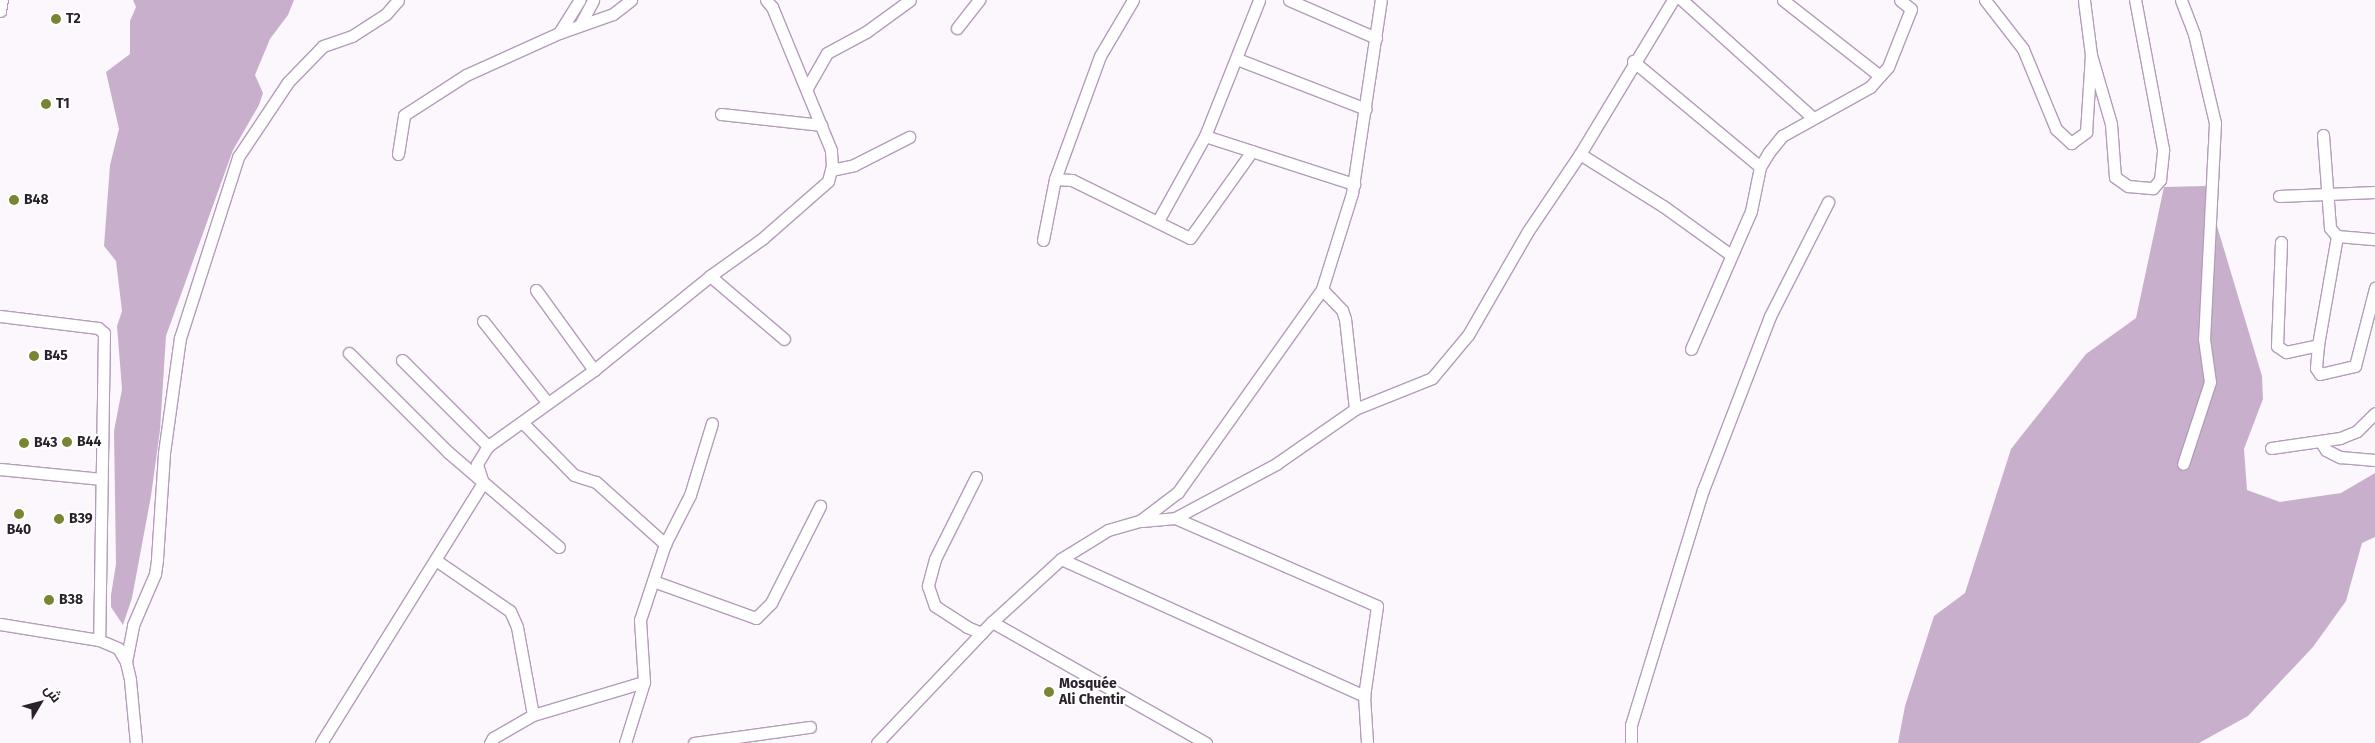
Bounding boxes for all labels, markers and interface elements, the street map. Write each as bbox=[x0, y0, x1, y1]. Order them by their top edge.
place label: T2 bbox=[66, 11, 81, 27]
marker: T2 bbox=[50, 13, 62, 25]
place label: T1 bbox=[56, 96, 70, 112]
marker: T1 bbox=[40, 98, 52, 110]
place label: B48 bbox=[24, 192, 49, 208]
marker: B48 bbox=[8, 194, 20, 206]
place label: B45 bbox=[44, 348, 68, 364]
marker: B45 bbox=[28, 350, 40, 362]
place label: B44 bbox=[77, 434, 101, 450]
place label: B43 bbox=[34, 435, 57, 451]
marker: B44 bbox=[61, 436, 73, 448]
marker: B43 bbox=[18, 437, 30, 449]
marker: B40 bbox=[13, 508, 25, 520]
place label: B39 bbox=[69, 511, 93, 527]
marker: B39 bbox=[53, 513, 65, 525]
place label: B40 bbox=[7, 522, 31, 538]
place label: B38 bbox=[59, 592, 83, 608]
marker: B38 bbox=[43, 594, 55, 606]
place label: Mosquée Ali Chentir bbox=[1059, 676, 1125, 709]
north arrow bbox=[15, 678, 65, 728]
text: ش bbox=[40, 681, 65, 706]
marker: Mosquée Ali Chentir bbox=[1043, 686, 1055, 698]

